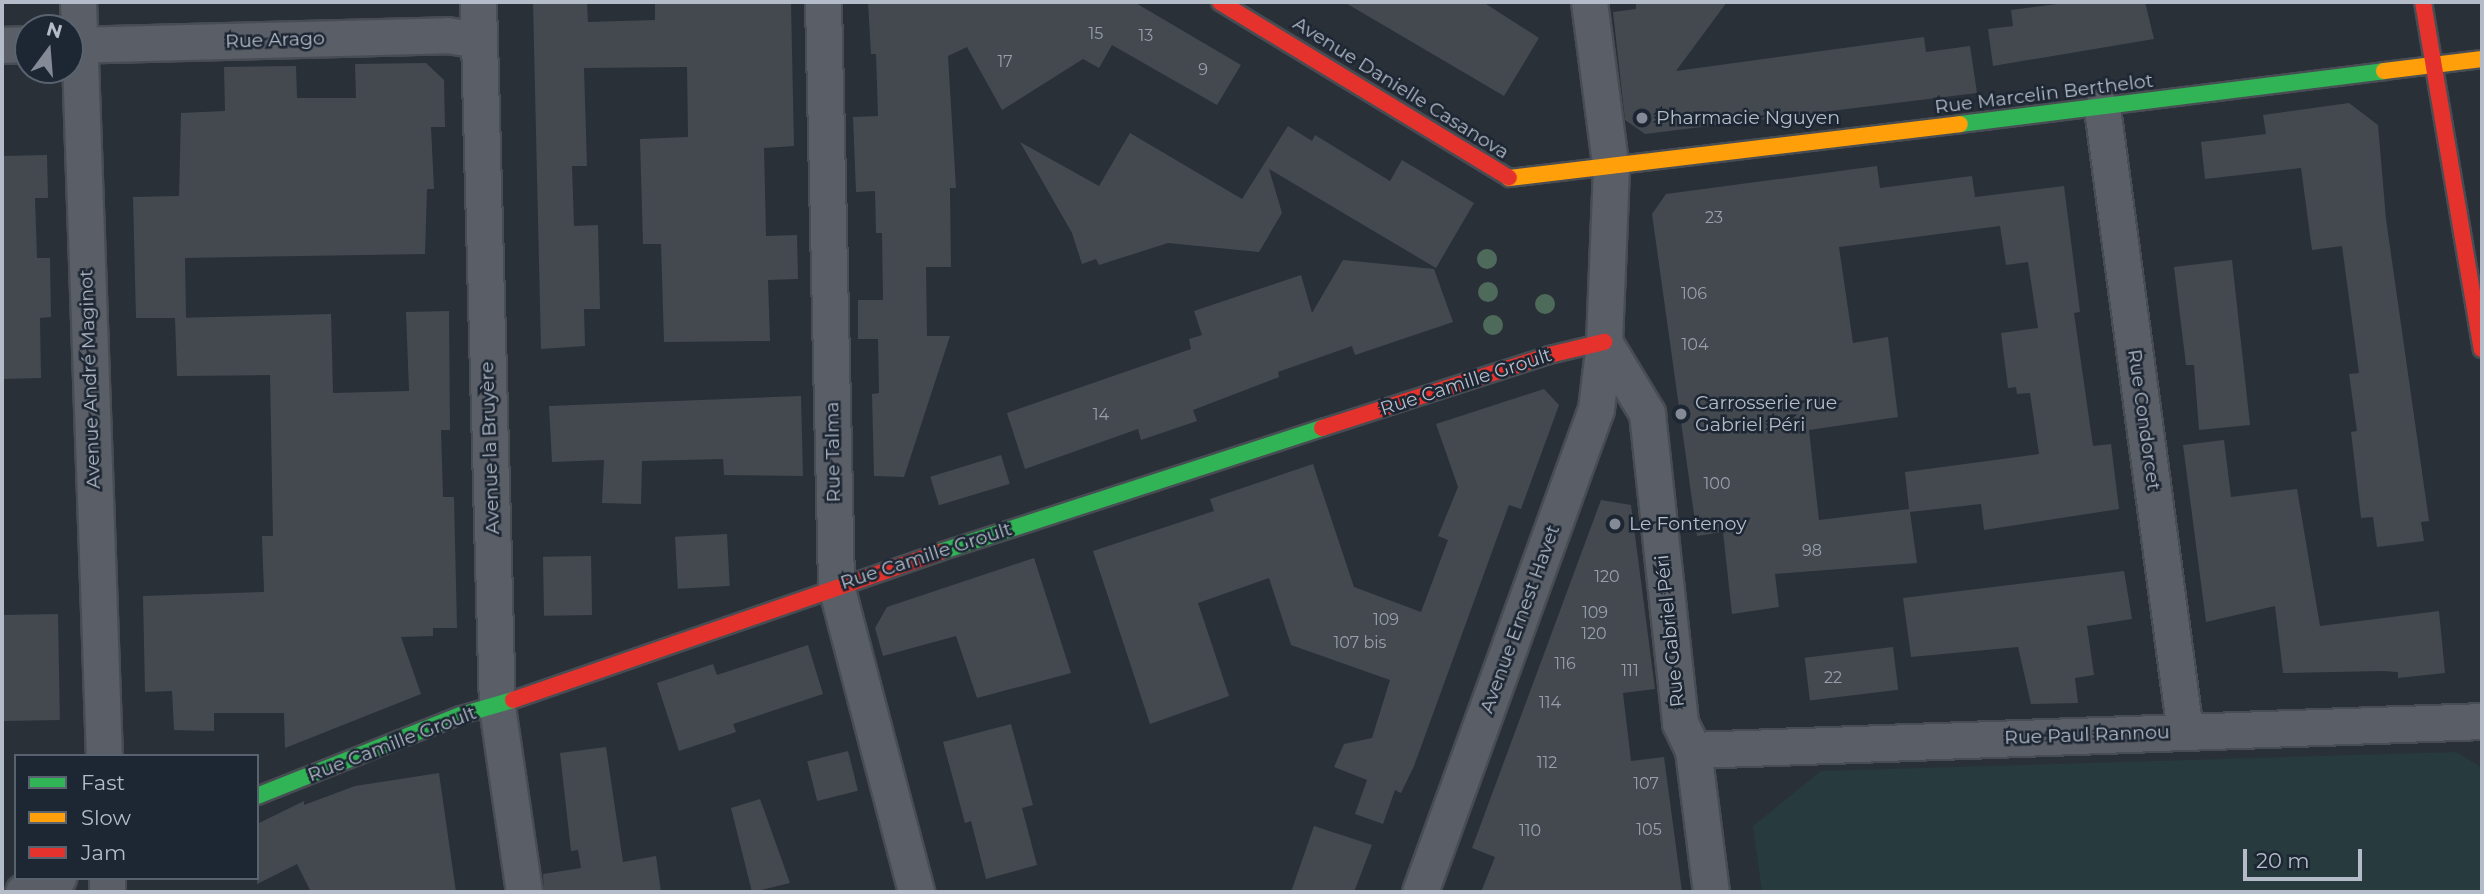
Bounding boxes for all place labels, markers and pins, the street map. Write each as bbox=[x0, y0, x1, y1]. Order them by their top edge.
place label: Pharmacie Nguyen bbox=[1656, 107, 1840, 129]
marker: Pharmacie Nguyen bbox=[1634, 110, 1650, 126]
place label: Carrosserie rue Gabriel Péri bbox=[1695, 392, 1837, 436]
marker: Carrosserie rue Gabriel Péri bbox=[1673, 406, 1689, 422]
place label: Le Fontenoy bbox=[1629, 513, 1747, 535]
marker: Le Fontenoy bbox=[1607, 516, 1623, 532]

